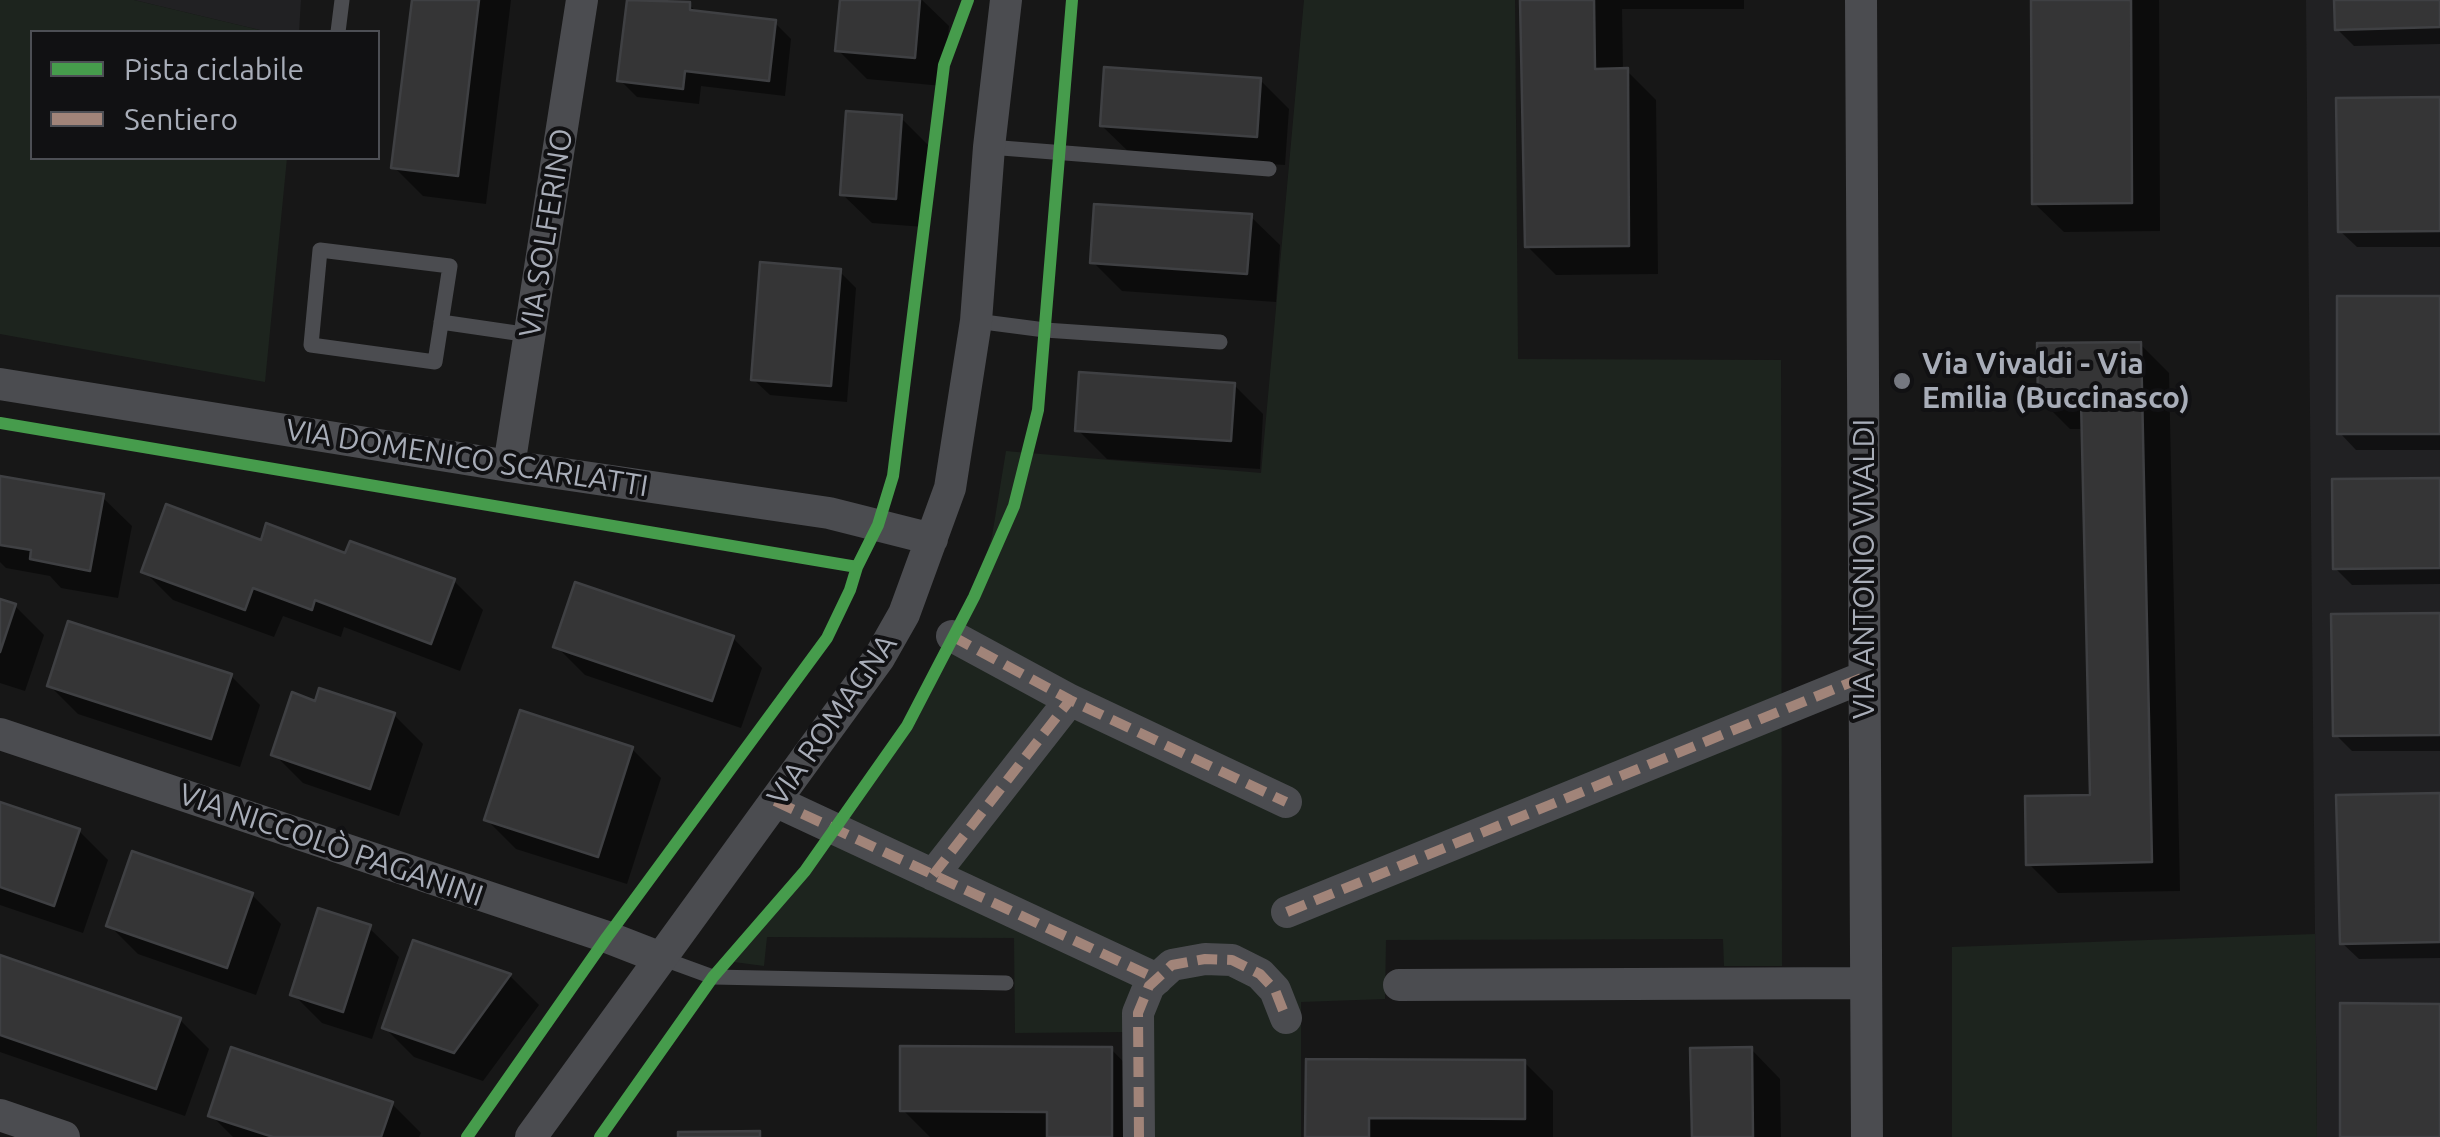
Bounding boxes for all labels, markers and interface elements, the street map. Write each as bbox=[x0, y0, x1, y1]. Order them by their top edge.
legend bbox=[30, 30, 380, 160]
text: Pista ciclabile bbox=[124, 52, 304, 86]
text: Sentiero bbox=[124, 102, 238, 136]
street label: VIA SOLFERINO bbox=[512, 126, 580, 340]
place label: Via Vivaldi - Via Emilia (Buccinasco) bbox=[1922, 346, 2190, 416]
marker: Via Vivaldi - Via Emilia (Buccinasco) bbox=[1891, 370, 1913, 392]
street label: VIA DOMENICO SCARLATTI bbox=[283, 412, 651, 504]
street label: VIA ANTONIO VIVALDI bbox=[1846, 419, 1882, 719]
street label: VIA ROMAGNA bbox=[760, 627, 904, 813]
street label: VIA NICCOLÒ PAGANINI bbox=[174, 776, 488, 914]

